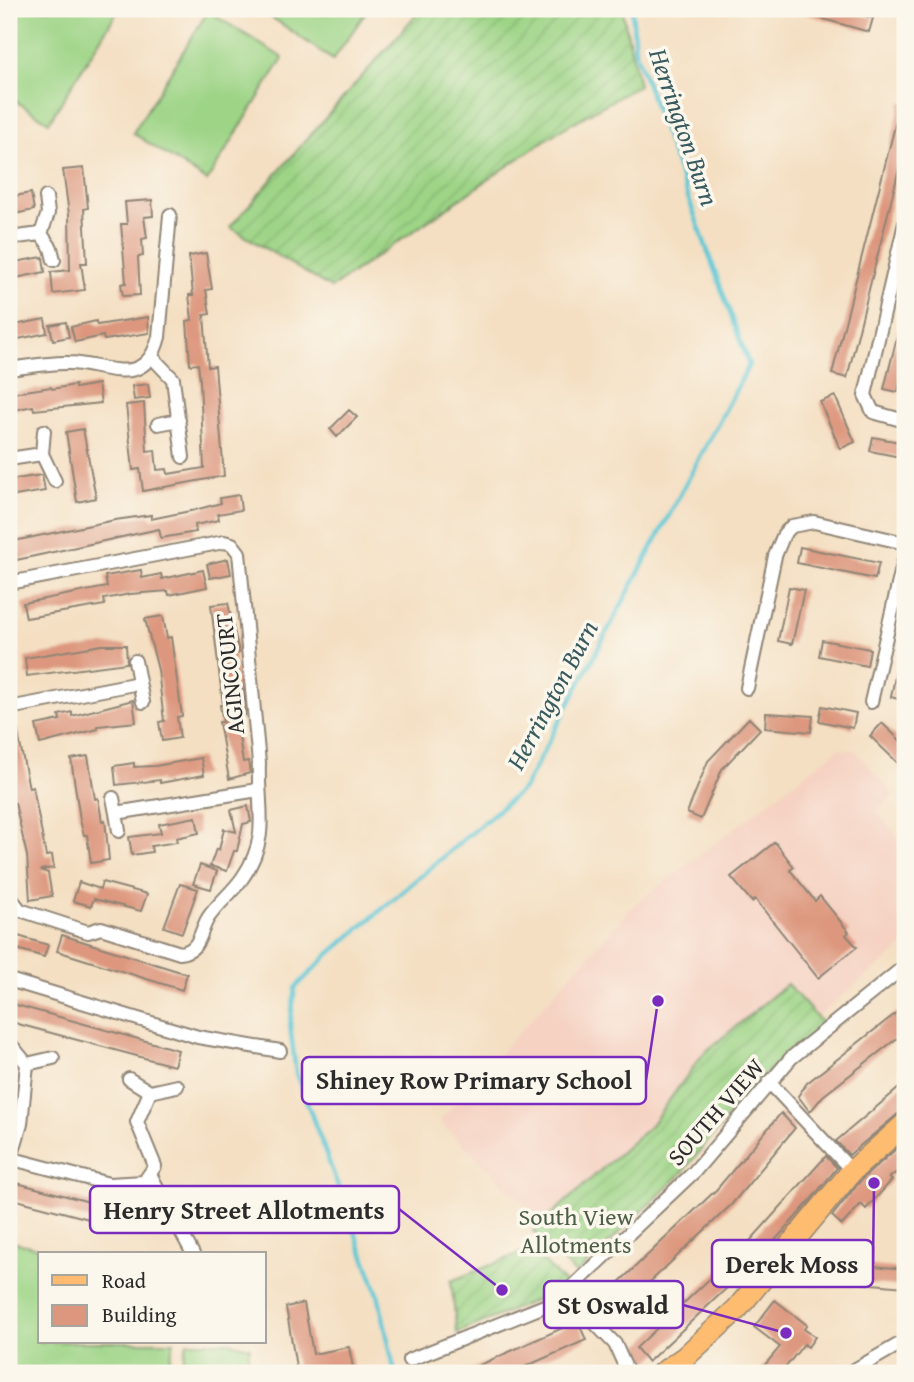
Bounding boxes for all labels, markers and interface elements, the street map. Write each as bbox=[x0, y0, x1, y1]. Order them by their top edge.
water label: Herrington Burn bbox=[639, 42, 730, 211]
street label: AGINCOURT bbox=[206, 612, 253, 736]
water label: Herrington Burn bbox=[495, 613, 607, 777]
street label: SOUTH VIEW bbox=[659, 1050, 773, 1173]
callout: Shiney Row Primary School bbox=[302, 1057, 646, 1104]
text: Shiney Row Primary School bbox=[316, 1060, 632, 1099]
callout: Henry Street Allotments bbox=[90, 1186, 399, 1233]
text: Henry Street Allotments bbox=[103, 1190, 385, 1229]
park label: South View Allotments bbox=[519, 1199, 633, 1262]
callout: Derek Moss bbox=[712, 1240, 873, 1287]
text: Derek Moss bbox=[725, 1244, 859, 1283]
legend bbox=[38, 1252, 266, 1344]
text: Road bbox=[102, 1265, 147, 1296]
callout: St Oswald bbox=[544, 1281, 683, 1328]
text: St Oswald bbox=[557, 1285, 669, 1324]
text: Building bbox=[102, 1299, 177, 1330]

